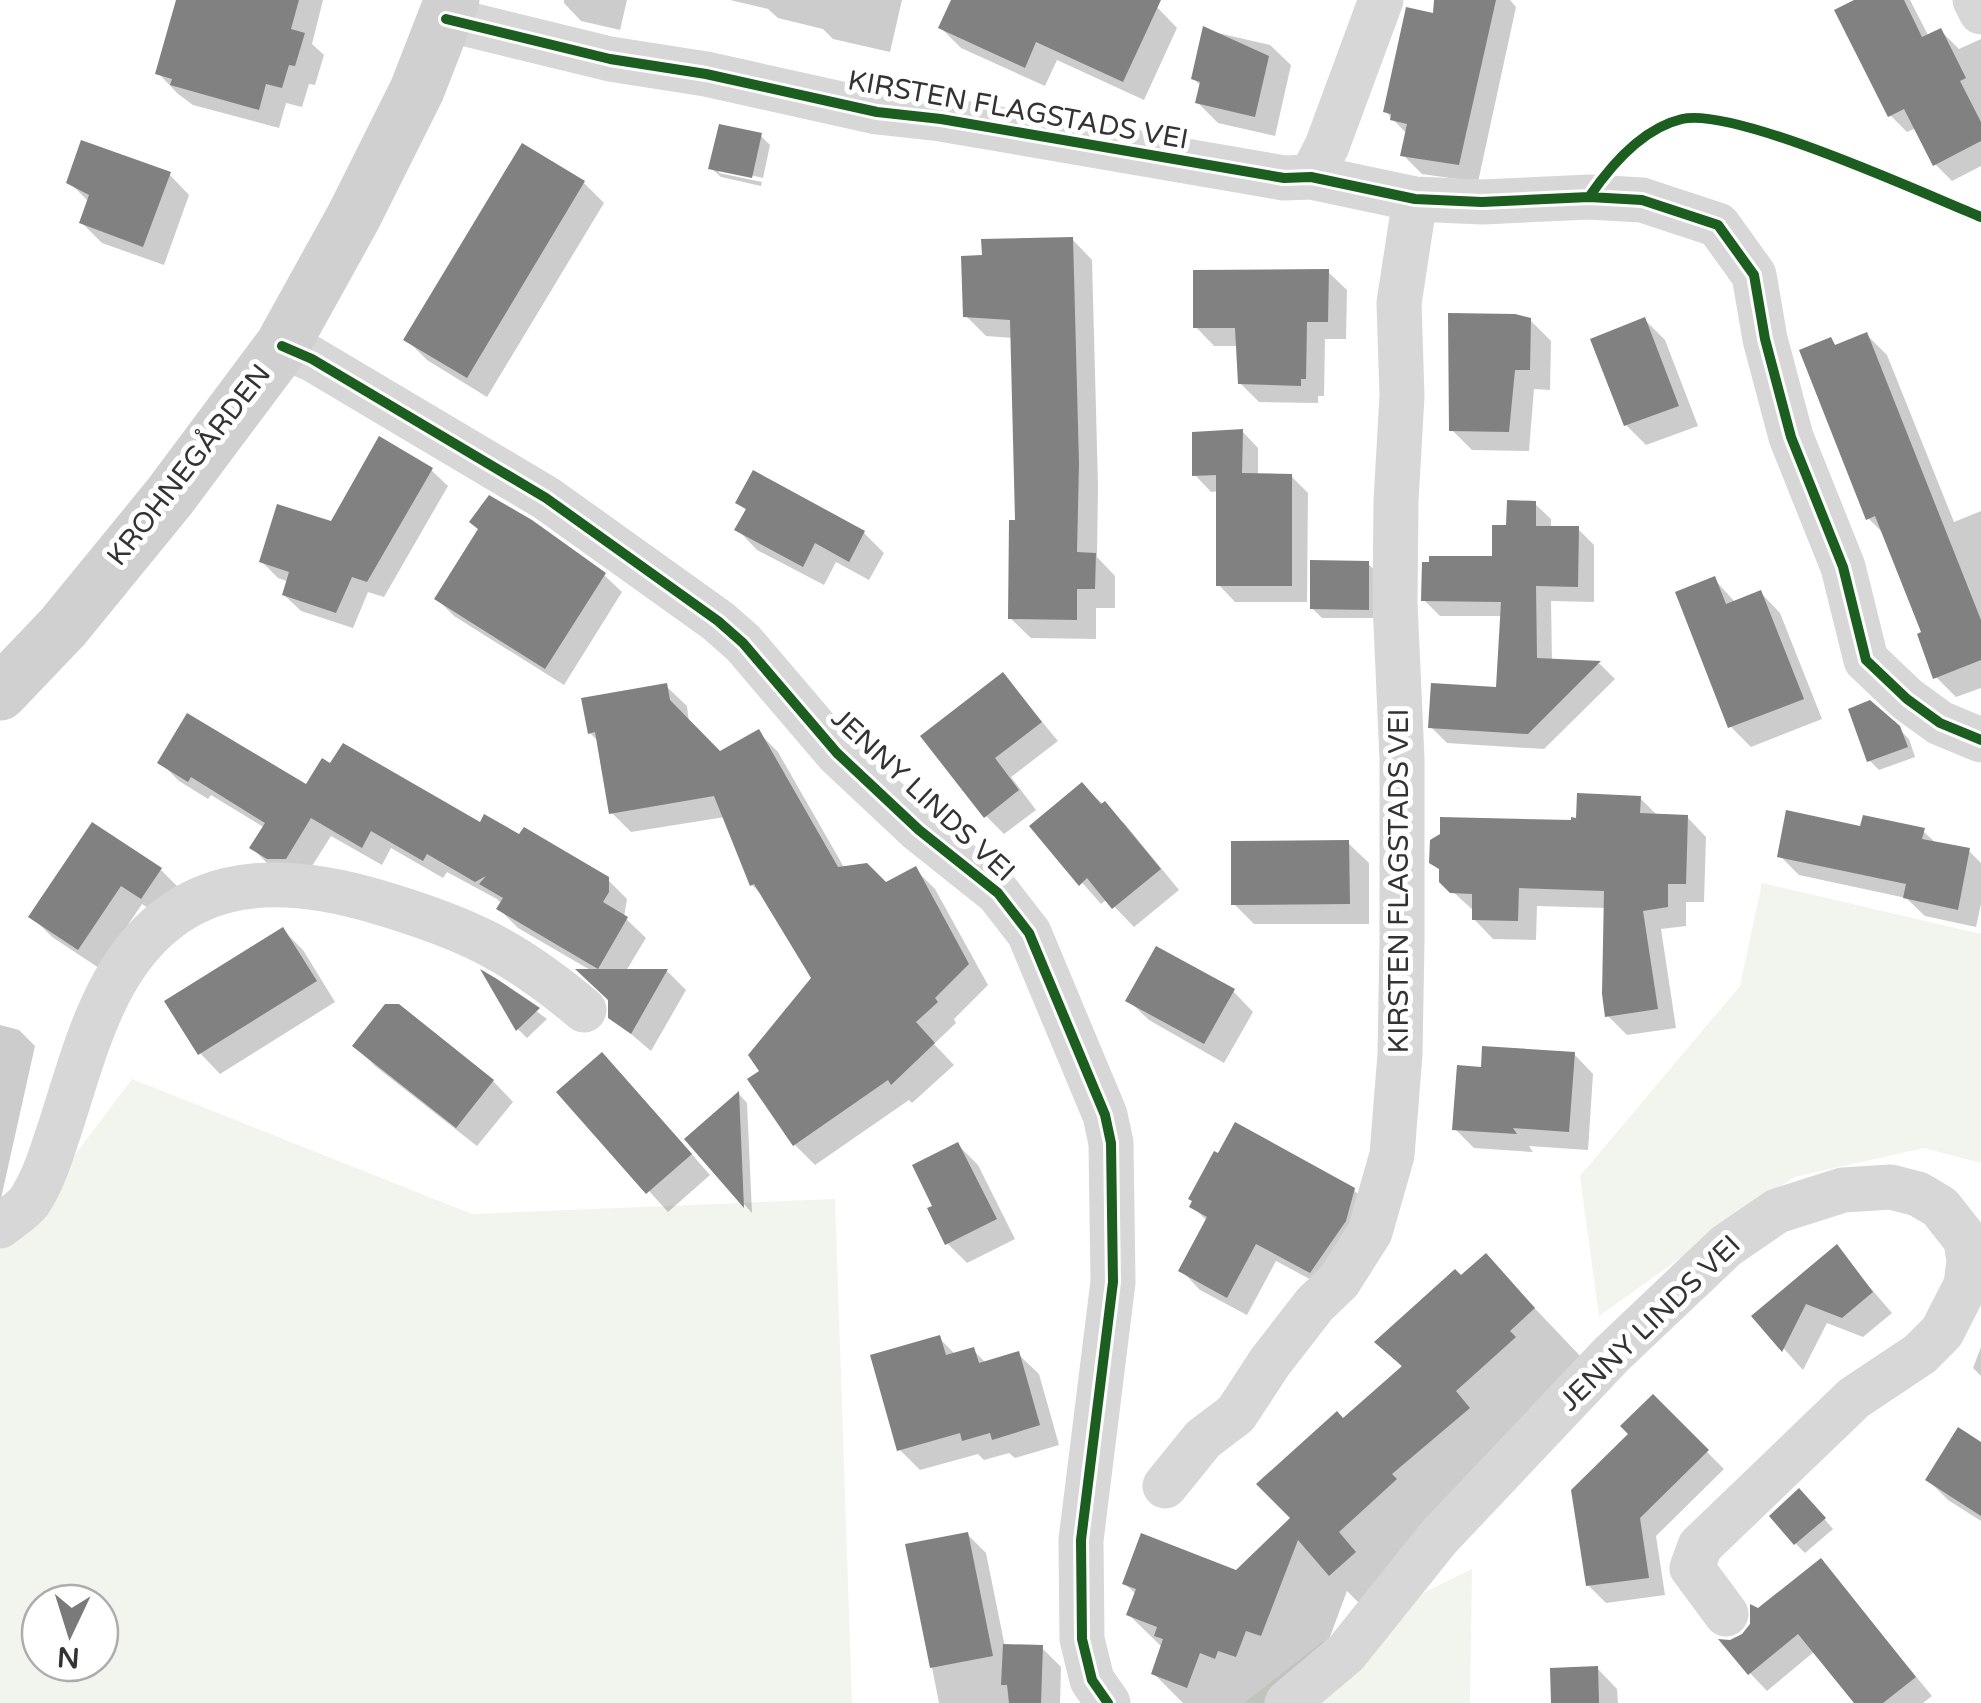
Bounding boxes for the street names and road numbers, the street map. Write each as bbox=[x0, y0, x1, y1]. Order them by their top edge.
street label: KIRSTEN FLAGSTADS VEI bbox=[845, 63, 1191, 157]
street label: KROHNEGÅRDEN bbox=[99, 357, 278, 572]
street label: JENNY LINDS VEI bbox=[824, 701, 1022, 889]
street label: KIRSTEN FLAGSTADS VEI bbox=[1382, 708, 1416, 1054]
street label: JENNY LINDS VEI bbox=[1552, 1228, 1748, 1418]

